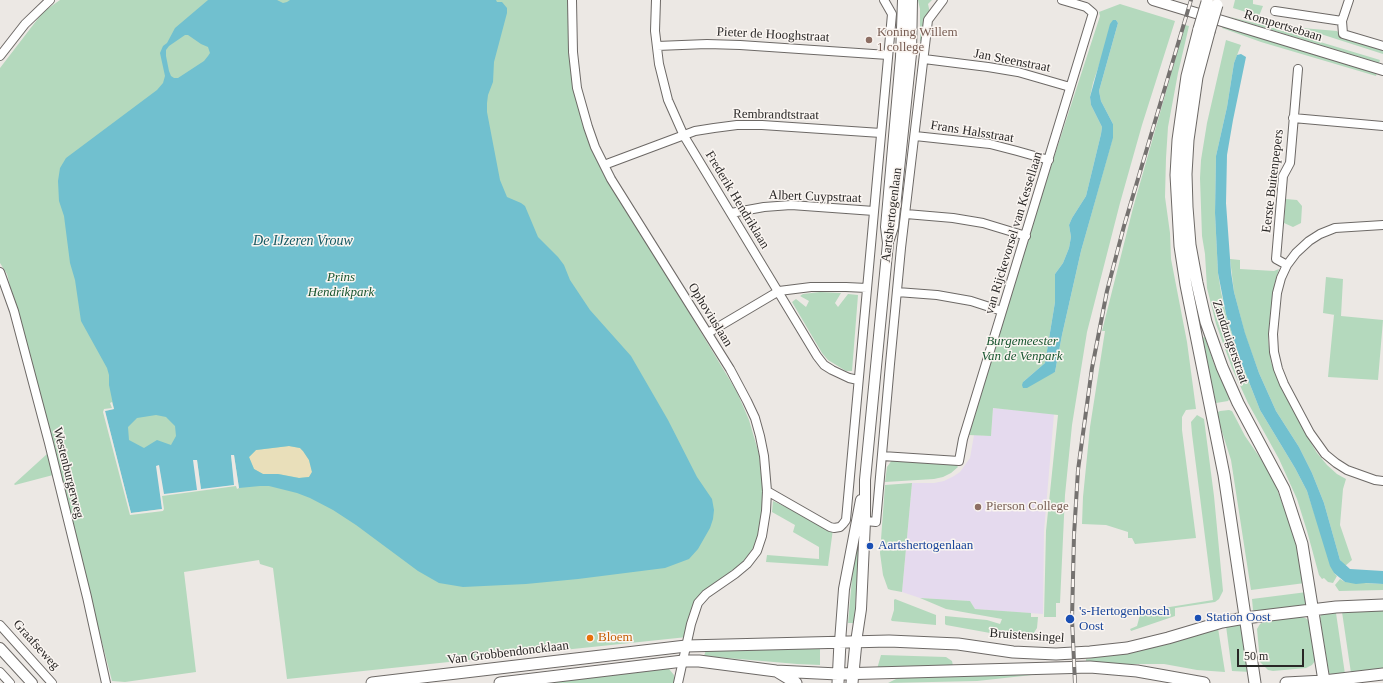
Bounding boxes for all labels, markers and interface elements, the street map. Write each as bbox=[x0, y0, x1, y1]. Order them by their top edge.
street label: Rompertsebaan bbox=[1242, 7, 1324, 45]
street label: Pieter de Hooghstraat bbox=[716, 24, 830, 46]
place label: Koning Willem 1 college bbox=[877, 25, 958, 56]
marker: Koning Willem 1 college bbox=[864, 35, 874, 45]
street label: Jan Steenstraat bbox=[972, 46, 1052, 76]
street label: Rembrandtstraat bbox=[733, 106, 819, 124]
street label: Frans Halsstraat bbox=[929, 118, 1015, 146]
street label: Eerste Buitenpepers bbox=[1259, 128, 1287, 234]
street label: Frederik Hendriklaan bbox=[702, 148, 772, 252]
street label: van Rijckevorsel van Kessellaan bbox=[982, 150, 1046, 316]
street label: Aartshertogenlaan bbox=[878, 167, 906, 263]
street label: Albert Cuypstraat bbox=[768, 188, 862, 206]
water label: De IJzeren Vrouw bbox=[253, 233, 353, 249]
park label: Prins Hendrikpark bbox=[308, 270, 374, 301]
street label: Ophoviuslaan bbox=[684, 280, 736, 350]
street label: Zandzuigerstraat bbox=[1208, 298, 1252, 386]
park label: Burgemeester Van de Venpark bbox=[982, 334, 1062, 365]
street label: Westenburgerweg bbox=[49, 426, 87, 520]
place label: Pierson College bbox=[986, 499, 1069, 515]
marker: Pierson College bbox=[973, 502, 983, 512]
place label: Aartshertogenlaan bbox=[878, 538, 973, 554]
marker: Aartshertogenlaan bbox=[865, 541, 875, 551]
place label: 's-Hertogenbosch Oost bbox=[1079, 604, 1169, 635]
place label: Station Oost bbox=[1206, 610, 1271, 626]
marker: 's-Hertogenbosch Oost bbox=[1064, 613, 1076, 625]
marker: Station Oost bbox=[1193, 613, 1203, 623]
street label: Graafseweg bbox=[9, 617, 63, 673]
street label: Bruistensingel bbox=[989, 626, 1065, 646]
place label: Bloem bbox=[598, 630, 633, 646]
marker: Bloem bbox=[585, 633, 595, 643]
street label: Van Grobbendoncklaan bbox=[446, 638, 570, 668]
scale bar bbox=[1239, 641, 1306, 667]
text: 50 m bbox=[1244, 649, 1268, 663]

